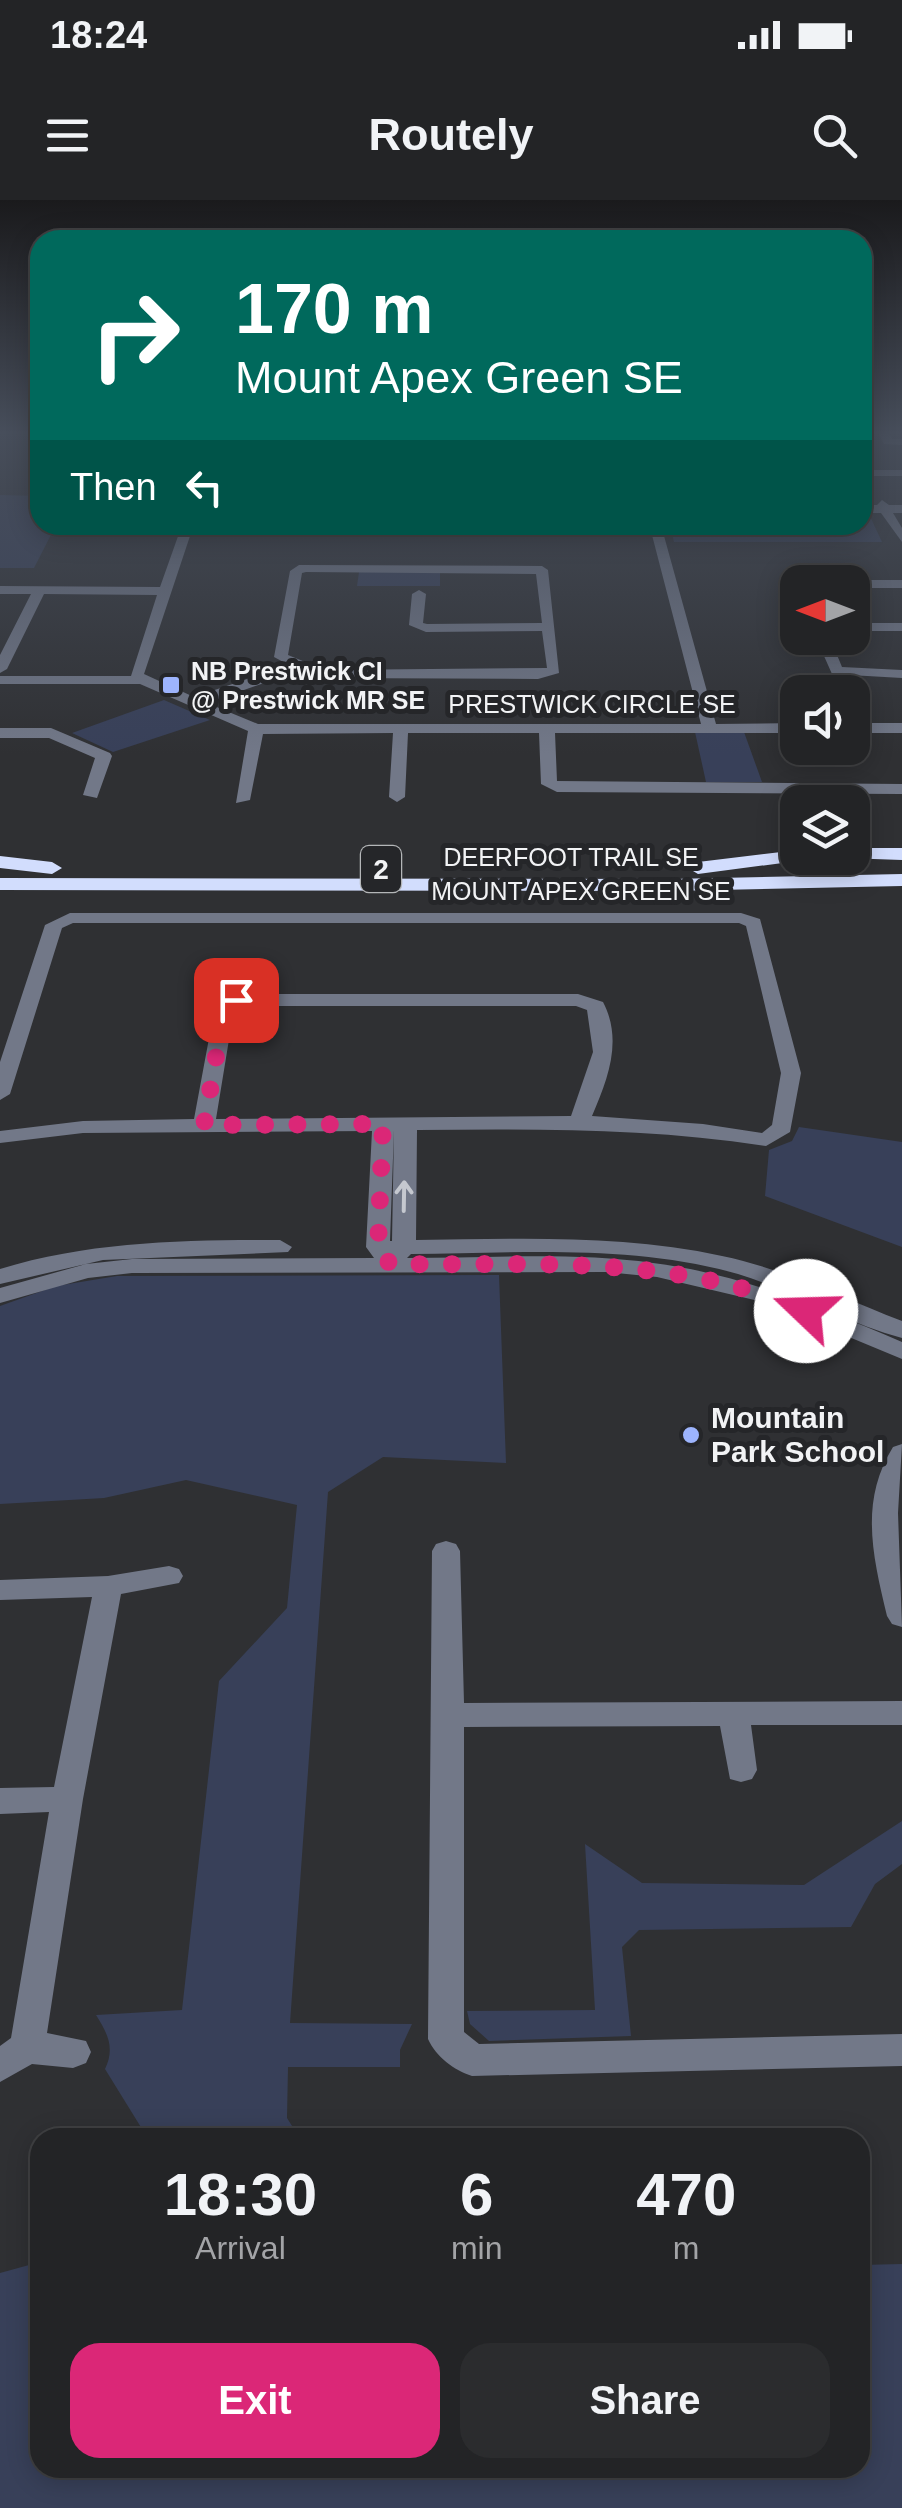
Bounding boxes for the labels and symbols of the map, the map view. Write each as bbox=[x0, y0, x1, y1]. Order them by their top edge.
north arrow bbox=[780, 565, 870, 655]
place label: NB Prestwick CI @ Prestwick MR SE bbox=[191, 657, 425, 714]
marker: NB Prestwick CI @ Prestwick MR SE bbox=[160, 674, 182, 696]
street label: PRESTWICK CIRCLE SE bbox=[448, 690, 736, 718]
street label: DEERFOOT TRAIL SE bbox=[443, 843, 699, 871]
road number: 2 bbox=[361, 846, 401, 892]
street label: MOUNT APEX GREEN SE bbox=[431, 877, 731, 905]
pin bbox=[194, 958, 279, 1043]
one-way arrow bbox=[395, 1181, 414, 1213]
position arrow bbox=[754, 1259, 858, 1363]
place label: Mountain Park School bbox=[711, 1401, 884, 1468]
marker: Mountain Park School bbox=[680, 1424, 702, 1446]

